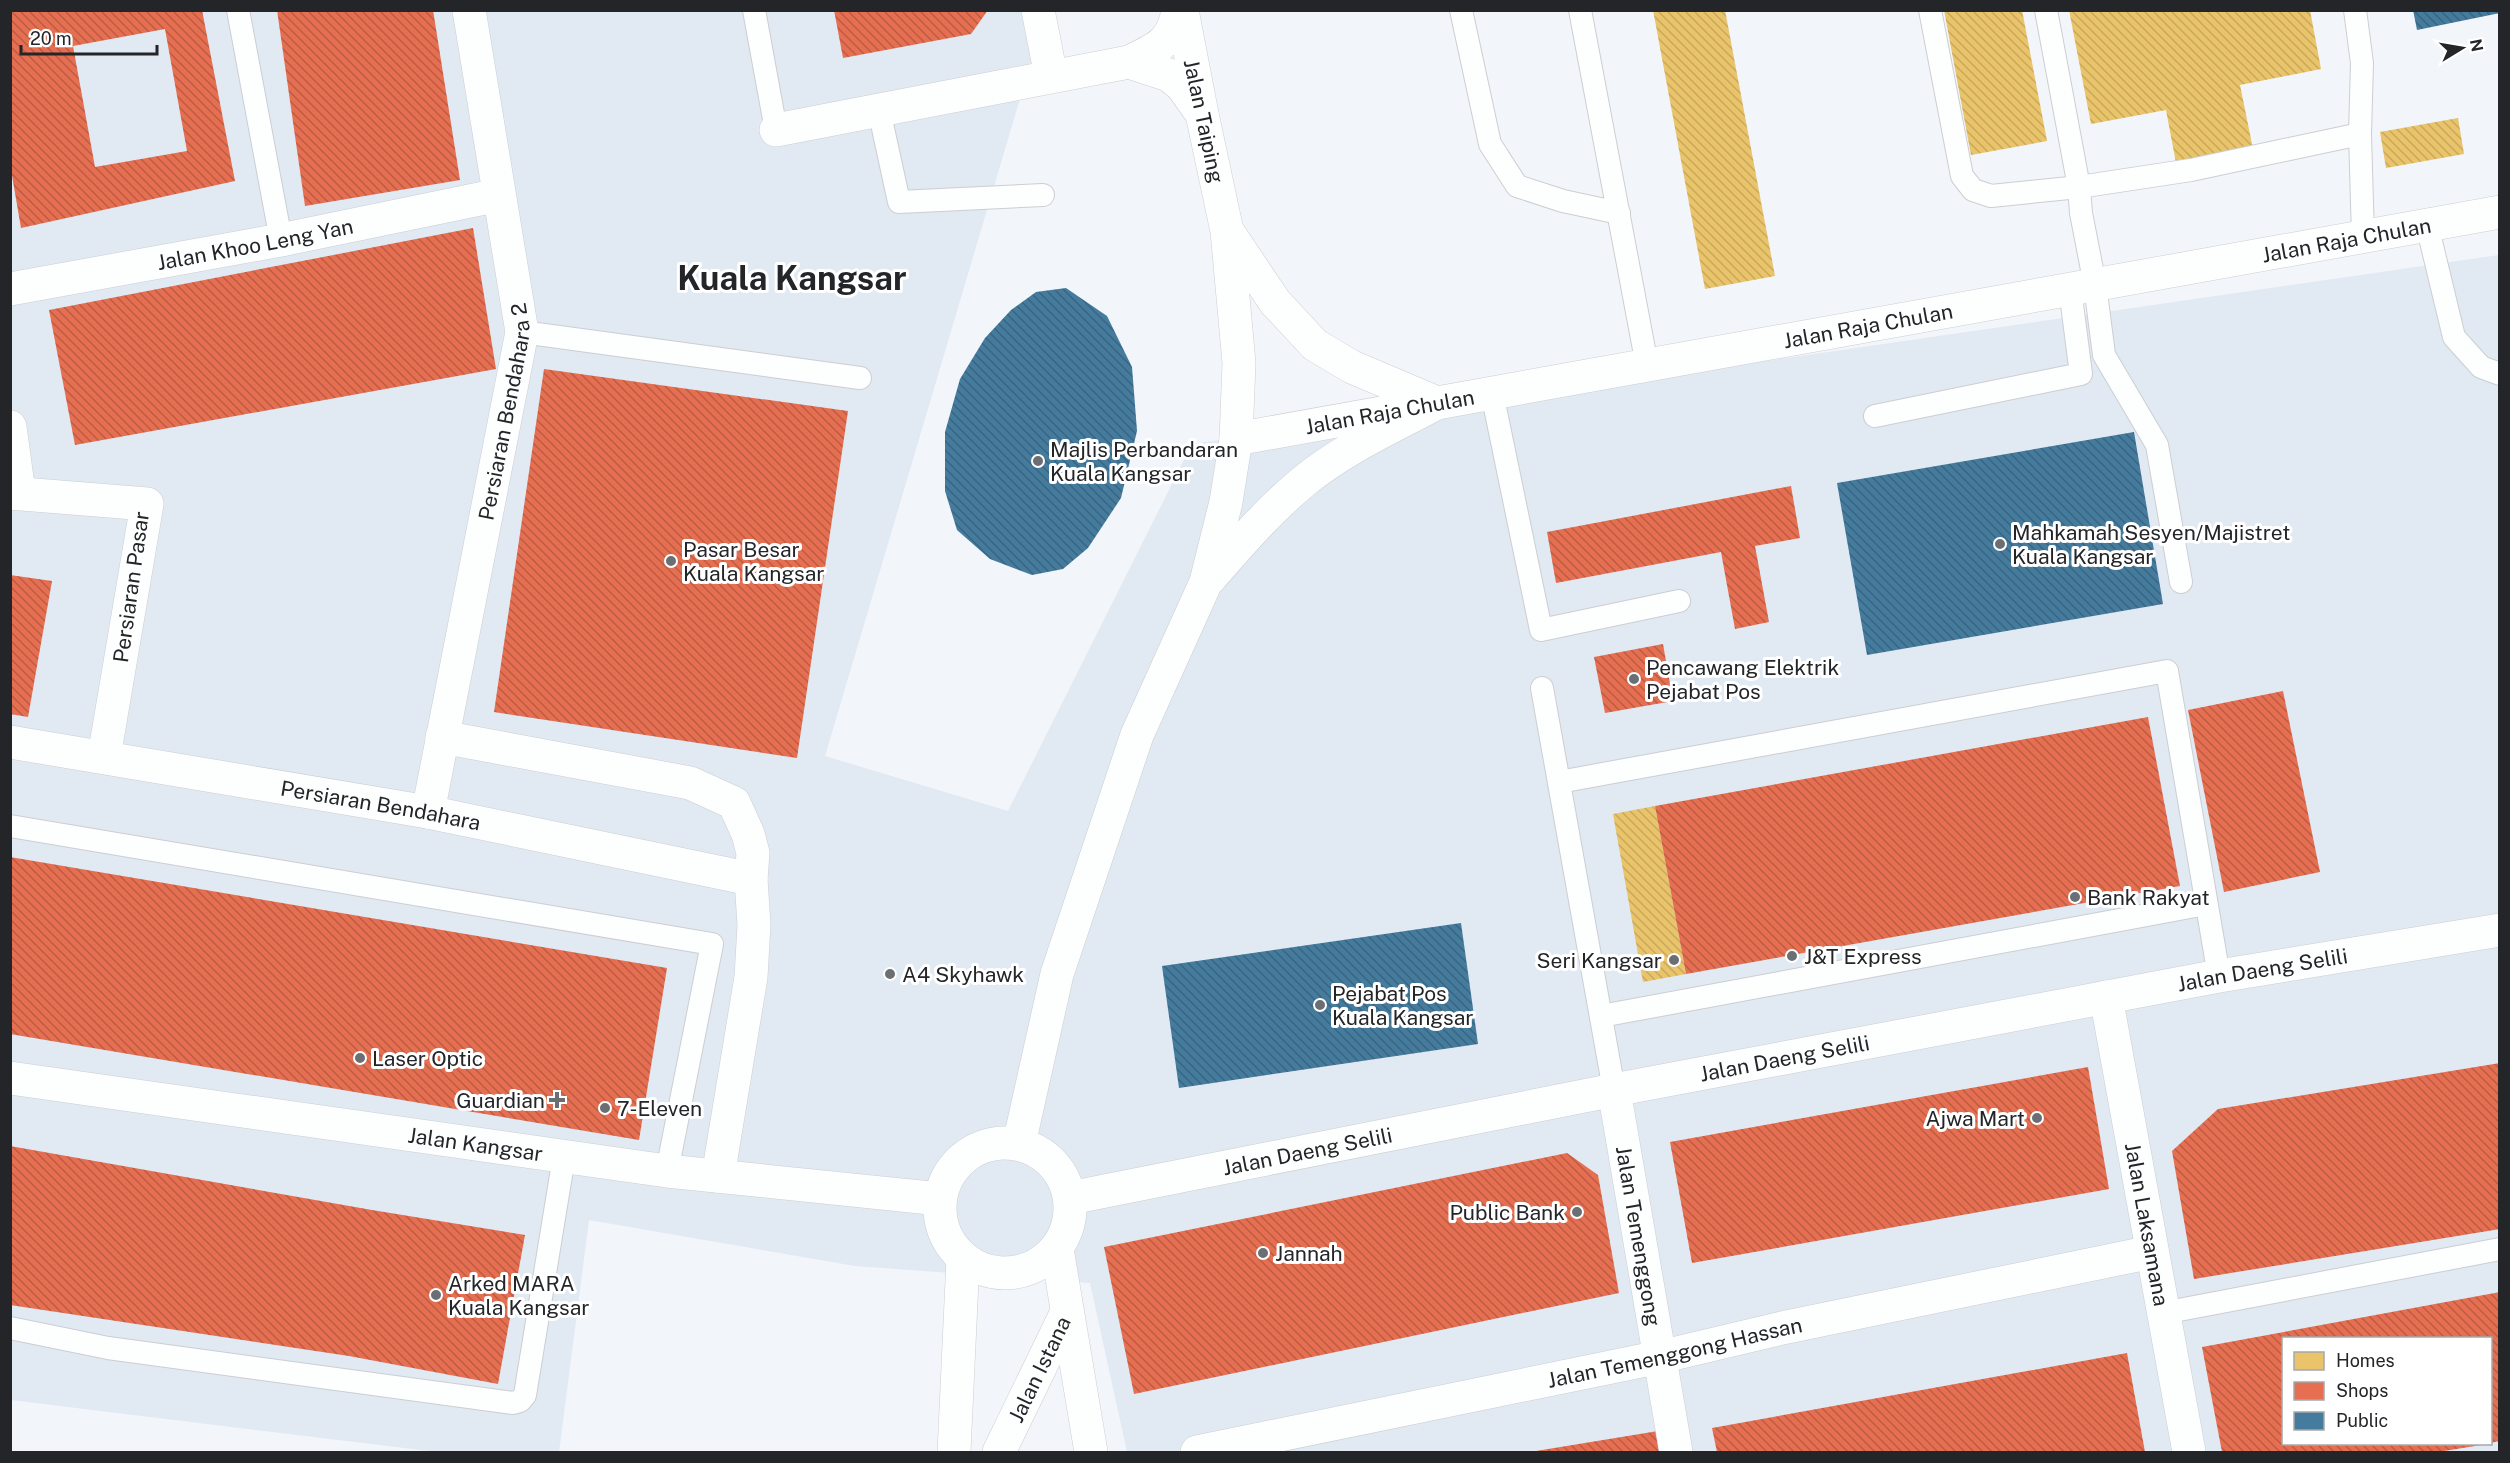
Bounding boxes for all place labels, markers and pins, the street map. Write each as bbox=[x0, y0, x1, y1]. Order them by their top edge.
place label: Majlis Perbandaran Kuala Kangsar bbox=[1050, 437, 1238, 486]
marker: Majlis Perbandaran Kuala Kangsar bbox=[1031, 454, 1045, 468]
place label: Mahkamah Sesyen/Majistret Kuala Kangsar bbox=[2012, 520, 2290, 569]
place label: Pasar Besar Kuala Kangsar bbox=[683, 537, 825, 586]
marker: Mahkamah Sesyen/Majistret Kuala Kangsar bbox=[1993, 537, 2007, 551]
marker: Pasar Besar Kuala Kangsar bbox=[664, 554, 678, 568]
place label: Pencawang Elektrik Pejabat Pos bbox=[1646, 655, 1839, 704]
marker: Pencawang Elektrik Pejabat Pos bbox=[1627, 672, 1641, 686]
place label: Bank Rakyat bbox=[2087, 885, 2210, 910]
marker: Bank Rakyat bbox=[2068, 890, 2082, 904]
place label: J&T Express bbox=[1804, 944, 1922, 969]
place label: Seri Kangsar bbox=[1536, 948, 1662, 973]
marker: J&T Express bbox=[1785, 949, 1799, 963]
marker: Seri Kangsar bbox=[1667, 953, 1681, 967]
place label: A4 Skyhawk bbox=[902, 962, 1024, 987]
marker: A4 Skyhawk bbox=[883, 967, 897, 981]
place label: Pejabat Pos Kuala Kangsar bbox=[1332, 981, 1474, 1030]
marker: Pejabat Pos Kuala Kangsar bbox=[1313, 998, 1327, 1012]
place label: Laser Optic bbox=[372, 1046, 483, 1071]
marker: Laser Optic bbox=[353, 1051, 367, 1065]
place label: Guardian bbox=[456, 1088, 545, 1113]
marker: Guardian bbox=[550, 1093, 564, 1107]
place label: 7-Eleven bbox=[617, 1096, 702, 1121]
marker: 7-Eleven bbox=[598, 1101, 612, 1115]
place label: Ajwa Mart bbox=[1926, 1106, 2025, 1131]
marker: Ajwa Mart bbox=[2030, 1111, 2044, 1125]
place label: Public Bank bbox=[1449, 1200, 1565, 1225]
marker: Public Bank bbox=[1570, 1205, 1584, 1219]
place label: Jannah bbox=[1275, 1241, 1343, 1266]
marker: Jannah bbox=[1256, 1246, 1270, 1260]
place label: Arked MARA Kuala Kangsar bbox=[448, 1271, 590, 1320]
marker: Arked MARA Kuala Kangsar bbox=[429, 1288, 443, 1302]

